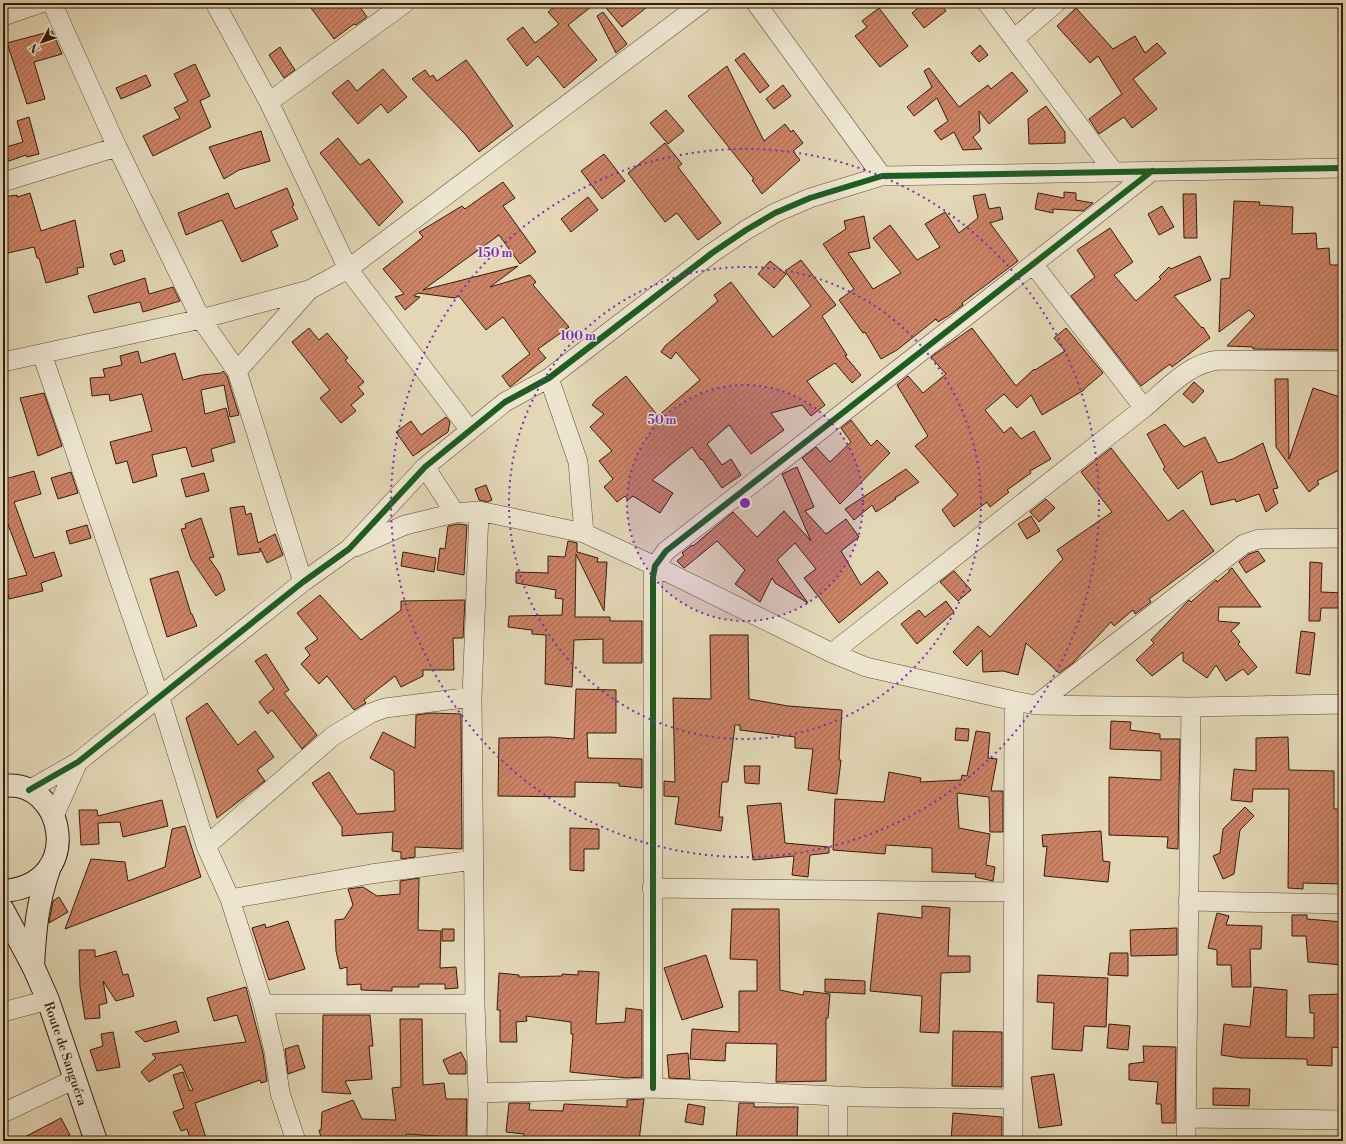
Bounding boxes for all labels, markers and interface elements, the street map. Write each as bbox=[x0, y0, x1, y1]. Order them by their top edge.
north arrow bbox=[22, 22, 62, 62]
text: N bbox=[27, 40, 43, 56]
text: 150 m bbox=[478, 246, 512, 261]
text: 100 m bbox=[560, 329, 596, 344]
text: 50 m bbox=[647, 413, 677, 428]
centre of rings bbox=[738, 496, 752, 510]
street label: Route de Sanguéra bbox=[40, 1000, 90, 1108]

